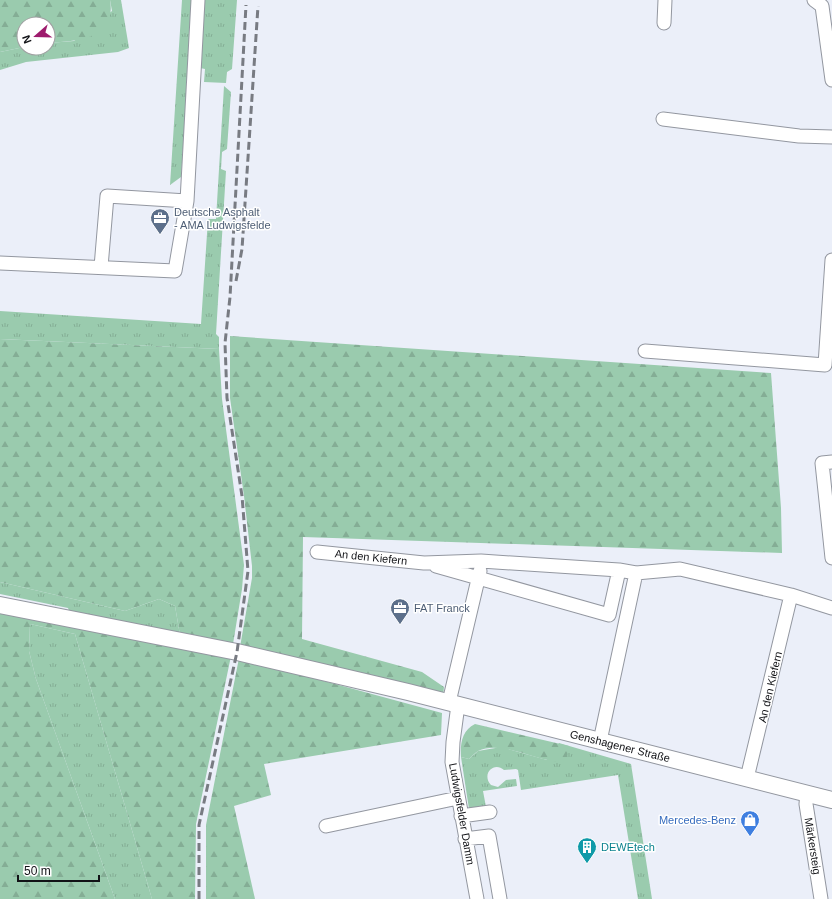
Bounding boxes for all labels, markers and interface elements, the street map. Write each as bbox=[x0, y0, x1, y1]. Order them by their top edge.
north arrow bbox=[16, 16, 56, 56]
text: N bbox=[20, 34, 34, 45]
place label: Deutsche Asphalt - AMA Ludwigsfelde bbox=[174, 206, 271, 231]
office icon: Deutsche Asphalt - AMA Ludwigsfelde bbox=[149, 207, 171, 235]
street label: An den Kiefern bbox=[334, 547, 408, 567]
office icon: FAT Franck bbox=[389, 597, 411, 625]
place label: FAT Franck bbox=[414, 602, 470, 614]
street label: An den Kiefern bbox=[756, 650, 784, 724]
street label: Genshagener Straße bbox=[569, 728, 671, 764]
street label: Ludwigsfelder Damm bbox=[447, 762, 477, 866]
shop icon: Mercedes-Benz bbox=[739, 809, 761, 837]
place label: Mercedes-Benz bbox=[659, 814, 736, 826]
street label: Märkersteig bbox=[803, 817, 823, 875]
building icon: DEWEtech bbox=[576, 836, 598, 864]
place label: DEWEtech bbox=[601, 841, 655, 853]
scale bar bbox=[18, 857, 99, 883]
text: 50 m bbox=[24, 864, 51, 878]

